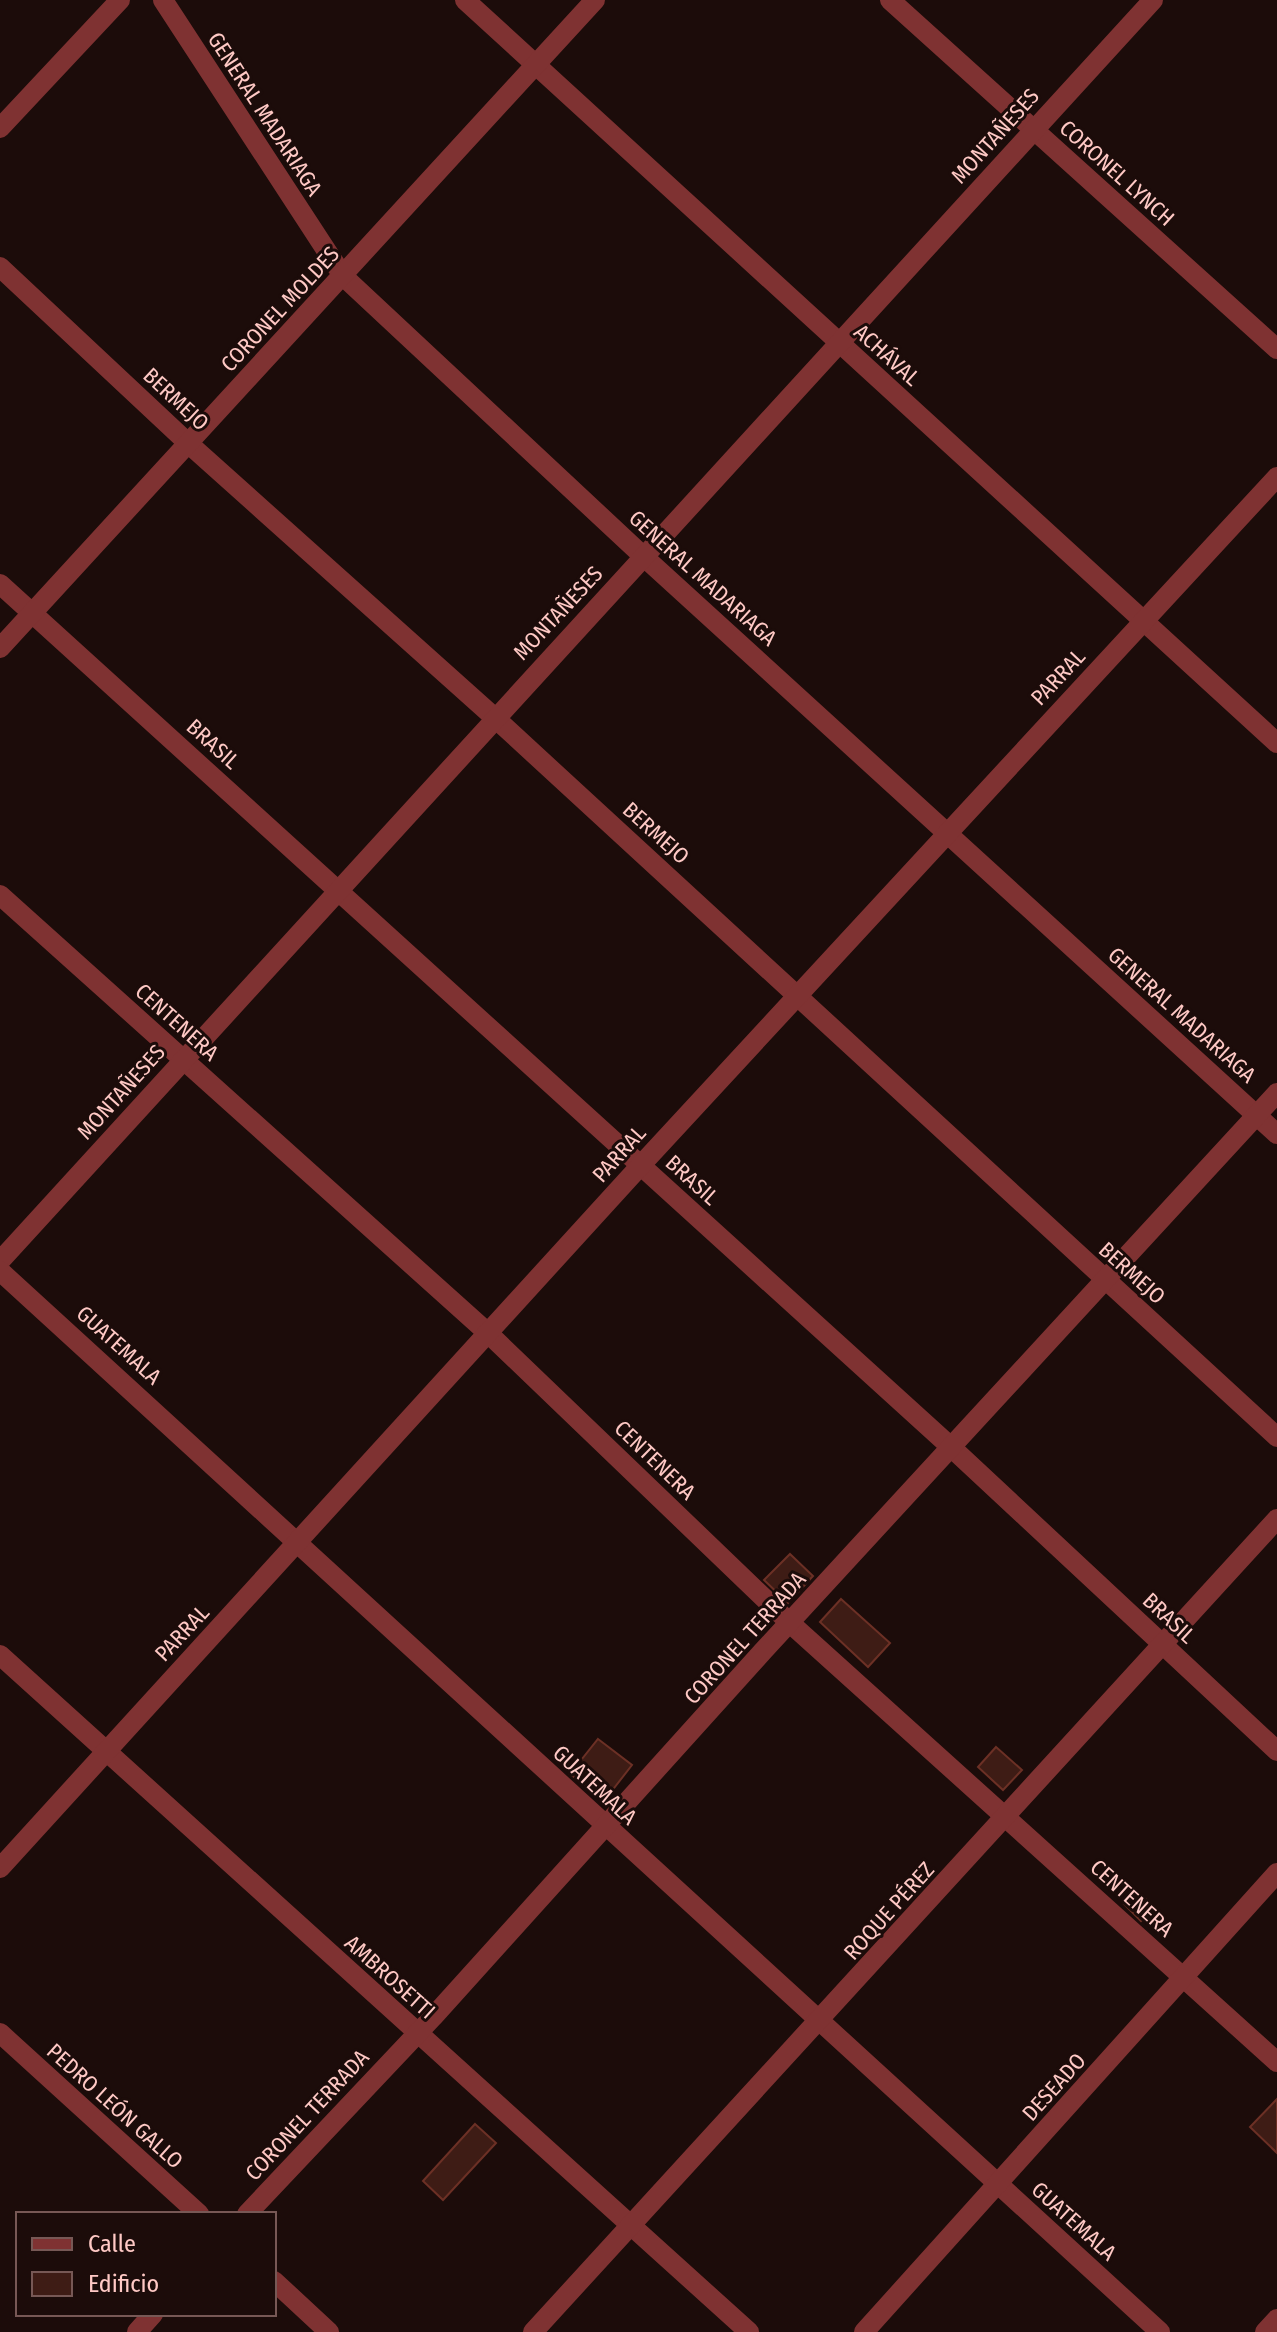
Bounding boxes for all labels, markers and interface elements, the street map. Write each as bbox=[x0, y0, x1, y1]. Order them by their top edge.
street label: GENERAL MADARIAGA bbox=[202, 27, 328, 201]
street label: MONTAÑESES bbox=[945, 83, 1045, 189]
street label: CORONEL LYNCH bbox=[1054, 114, 1180, 232]
street label: CORONEL MOLDES bbox=[215, 241, 345, 377]
street label: ACHÁVAL bbox=[848, 318, 926, 392]
street label: BERMEJO bbox=[138, 362, 214, 436]
street label: GENERAL MADARIAGA bbox=[623, 504, 783, 652]
street label: MONTAÑESES bbox=[508, 560, 608, 666]
street label: PARRAL bbox=[1025, 643, 1091, 711]
street label: BRASIL bbox=[181, 713, 245, 775]
street label: BERMEJO bbox=[617, 796, 695, 870]
street label: GENERAL MADARIAGA bbox=[1102, 941, 1262, 1089]
street label: CENTENERA bbox=[130, 978, 224, 1067]
street label: MONTAÑESES bbox=[71, 1039, 171, 1145]
street label: PARRAL bbox=[587, 1120, 652, 1188]
street label: BRASIL bbox=[660, 1149, 724, 1211]
street label: BERMEJO bbox=[1093, 1236, 1171, 1310]
street label: GUATEMALA bbox=[71, 1300, 167, 1390]
street label: CENTENERA bbox=[609, 1415, 702, 1506]
street label: CORONEL TERRADA bbox=[678, 1566, 812, 1710]
street label: BRASIL bbox=[1137, 1587, 1201, 1649]
street label: PARRAL bbox=[149, 1599, 215, 1667]
street label: GUATEMALA bbox=[547, 1739, 643, 1831]
street label: CENTENERA bbox=[1085, 1854, 1179, 1943]
street label: ROQUE PÉREZ bbox=[838, 1857, 940, 1965]
street label: AMBROSETTI bbox=[339, 1929, 441, 2025]
street label: PEDRO LEÓN GALLO bbox=[41, 2038, 189, 2174]
street label: CORONEL TERRADA bbox=[240, 2044, 375, 2186]
street label: DESEADO bbox=[1016, 2047, 1092, 2127]
street label: GUATEMALA bbox=[1026, 2176, 1122, 2266]
legend bbox=[16, 2212, 276, 2316]
text: Calle bbox=[88, 2230, 136, 2258]
text: Edificio bbox=[88, 2270, 159, 2298]

